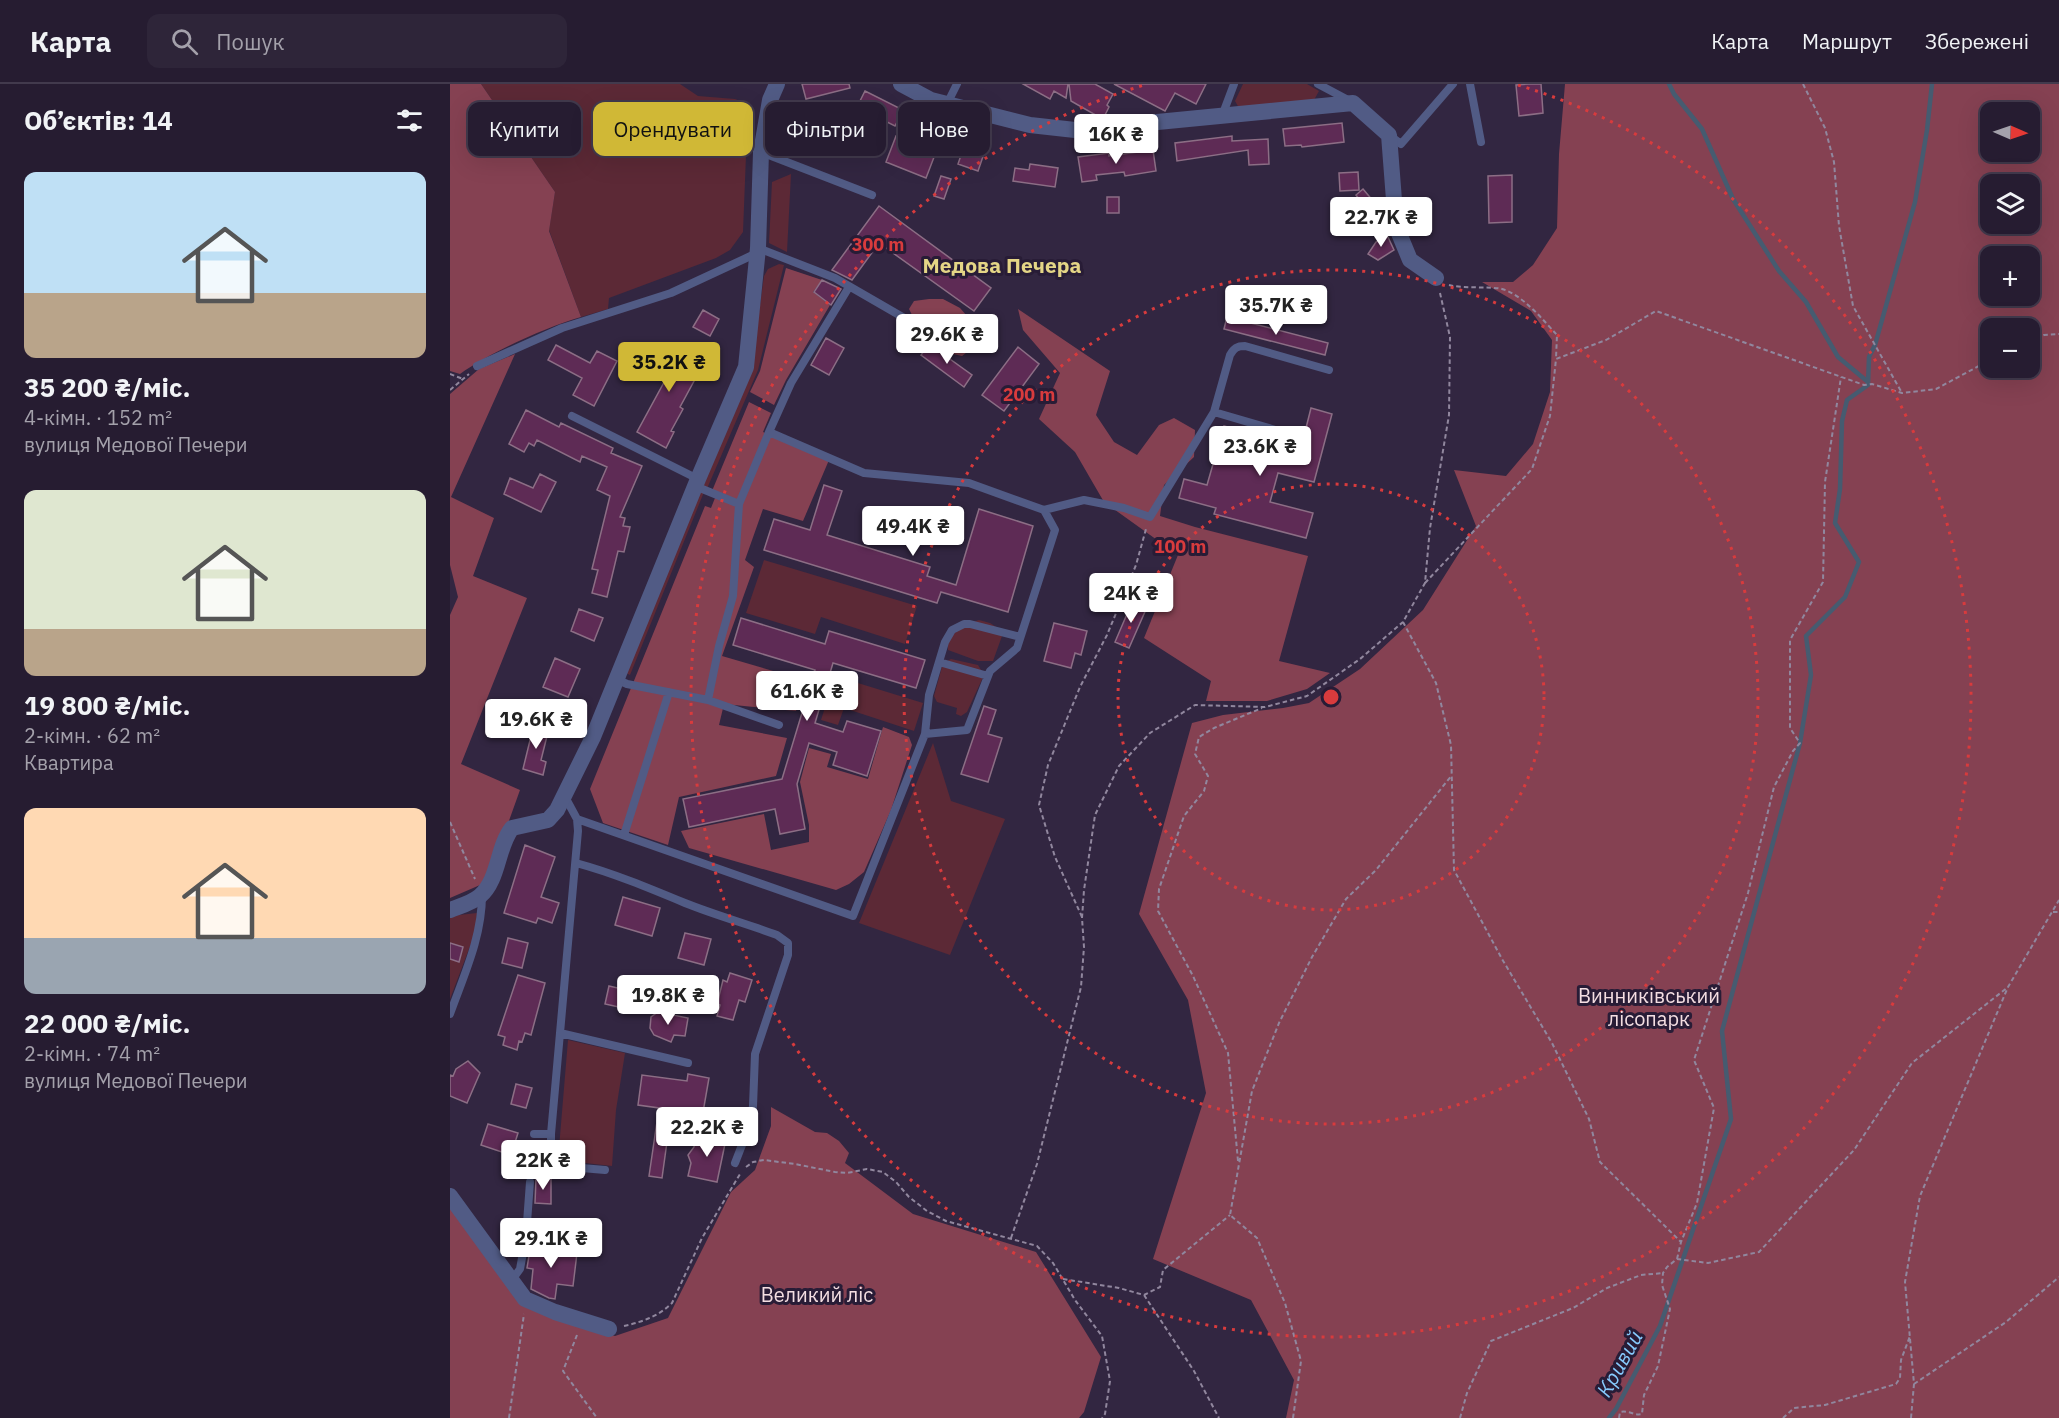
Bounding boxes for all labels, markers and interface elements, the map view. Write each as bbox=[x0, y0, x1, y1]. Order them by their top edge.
search box bbox=[147, 14, 567, 68]
text: Карта bbox=[30, 23, 111, 60]
icon: search bbox=[168, 25, 201, 58]
text: Пошук bbox=[216, 27, 285, 56]
text: Карта bbox=[1711, 27, 1769, 55]
text: Маршрут bbox=[1802, 27, 1892, 55]
text: Збережені bbox=[1925, 27, 2029, 55]
chip: Купити bbox=[468, 102, 581, 156]
chip: Орендувати bbox=[593, 102, 753, 156]
chip: Фільтри bbox=[765, 102, 886, 156]
chip: Нове bbox=[898, 102, 990, 156]
north arrow bbox=[1980, 102, 2040, 162]
map controls bbox=[1980, 102, 2040, 378]
text: Об’єктів: 14 bbox=[24, 103, 173, 137]
icon: filters bbox=[393, 104, 426, 137]
pin: 16K ₴ bbox=[1074, 114, 1158, 165]
text: 16K ₴ bbox=[1088, 120, 1144, 147]
button: layers bbox=[1980, 174, 2040, 234]
pin: 22.7K ₴ bbox=[1326, 197, 1436, 248]
text: 22.7K ₴ bbox=[1344, 203, 1418, 230]
icon: home bbox=[171, 211, 279, 319]
text: 300 m bbox=[852, 233, 904, 256]
button: + bbox=[1980, 246, 2040, 306]
district label: Медова Печера bbox=[923, 251, 1081, 279]
pin: 35.7K ₴ bbox=[1221, 285, 1331, 336]
text: 35.7K ₴ bbox=[1239, 291, 1313, 318]
pin: 29.6K ₴ bbox=[892, 314, 1002, 365]
button: − bbox=[1980, 318, 2040, 378]
text: 29.6K ₴ bbox=[910, 320, 984, 347]
pin: 35.2K ₴ bbox=[614, 342, 724, 393]
text: 35.2K ₴ bbox=[632, 348, 706, 375]
text: 35 200 ₴/міс. bbox=[24, 370, 191, 404]
text: 200 m bbox=[1003, 383, 1055, 406]
text: 4-кімн. · 152 m² bbox=[24, 404, 172, 431]
pin: 23.6K ₴ bbox=[1205, 426, 1315, 477]
text: вулиця Медової Печери bbox=[24, 431, 248, 458]
text: 23.6K ₴ bbox=[1223, 432, 1297, 459]
pin: 49.4K ₴ bbox=[858, 506, 968, 557]
text: 49.4K ₴ bbox=[876, 512, 950, 539]
icon: home bbox=[171, 529, 279, 637]
text: 100 m bbox=[1154, 535, 1206, 558]
pin: 24K ₴ bbox=[1089, 573, 1173, 624]
text: 24K ₴ bbox=[1103, 579, 1159, 606]
pin: 61.6K ₴ bbox=[752, 671, 862, 722]
text: 61.6K ₴ bbox=[770, 677, 844, 704]
centre of rings bbox=[1321, 687, 1341, 707]
text: 19 800 ₴/міс. bbox=[24, 688, 191, 722]
pin: 19.6K ₴ bbox=[481, 699, 591, 750]
text: 19.6K ₴ bbox=[499, 705, 573, 732]
text: 2-кімн. · 62 m² bbox=[24, 722, 160, 749]
text: Квартира bbox=[24, 749, 114, 776]
icon: home bbox=[171, 847, 279, 955]
pin: 19.8K ₴ bbox=[613, 975, 723, 1026]
text: 19.8K ₴ bbox=[631, 981, 705, 1008]
park label: Винниківський лісопарк bbox=[1578, 982, 1720, 1032]
text: 22 000 ₴/міс. bbox=[24, 1006, 191, 1040]
text: 2-кімн. · 74 m² bbox=[24, 1040, 160, 1067]
text: вулиця Медової Печери bbox=[24, 1067, 248, 1094]
pin: 22.2K ₴ bbox=[652, 1107, 762, 1158]
text: 22.2K ₴ bbox=[670, 1113, 744, 1140]
pin: 22K ₴ bbox=[501, 1140, 585, 1191]
text: 22K ₴ bbox=[515, 1146, 571, 1173]
pin: 29.1K ₴ bbox=[496, 1218, 606, 1269]
text: 29.1K ₴ bbox=[514, 1224, 588, 1251]
park label: Великий ліс bbox=[761, 1281, 873, 1308]
water label: Кривий bbox=[1589, 1325, 1649, 1402]

